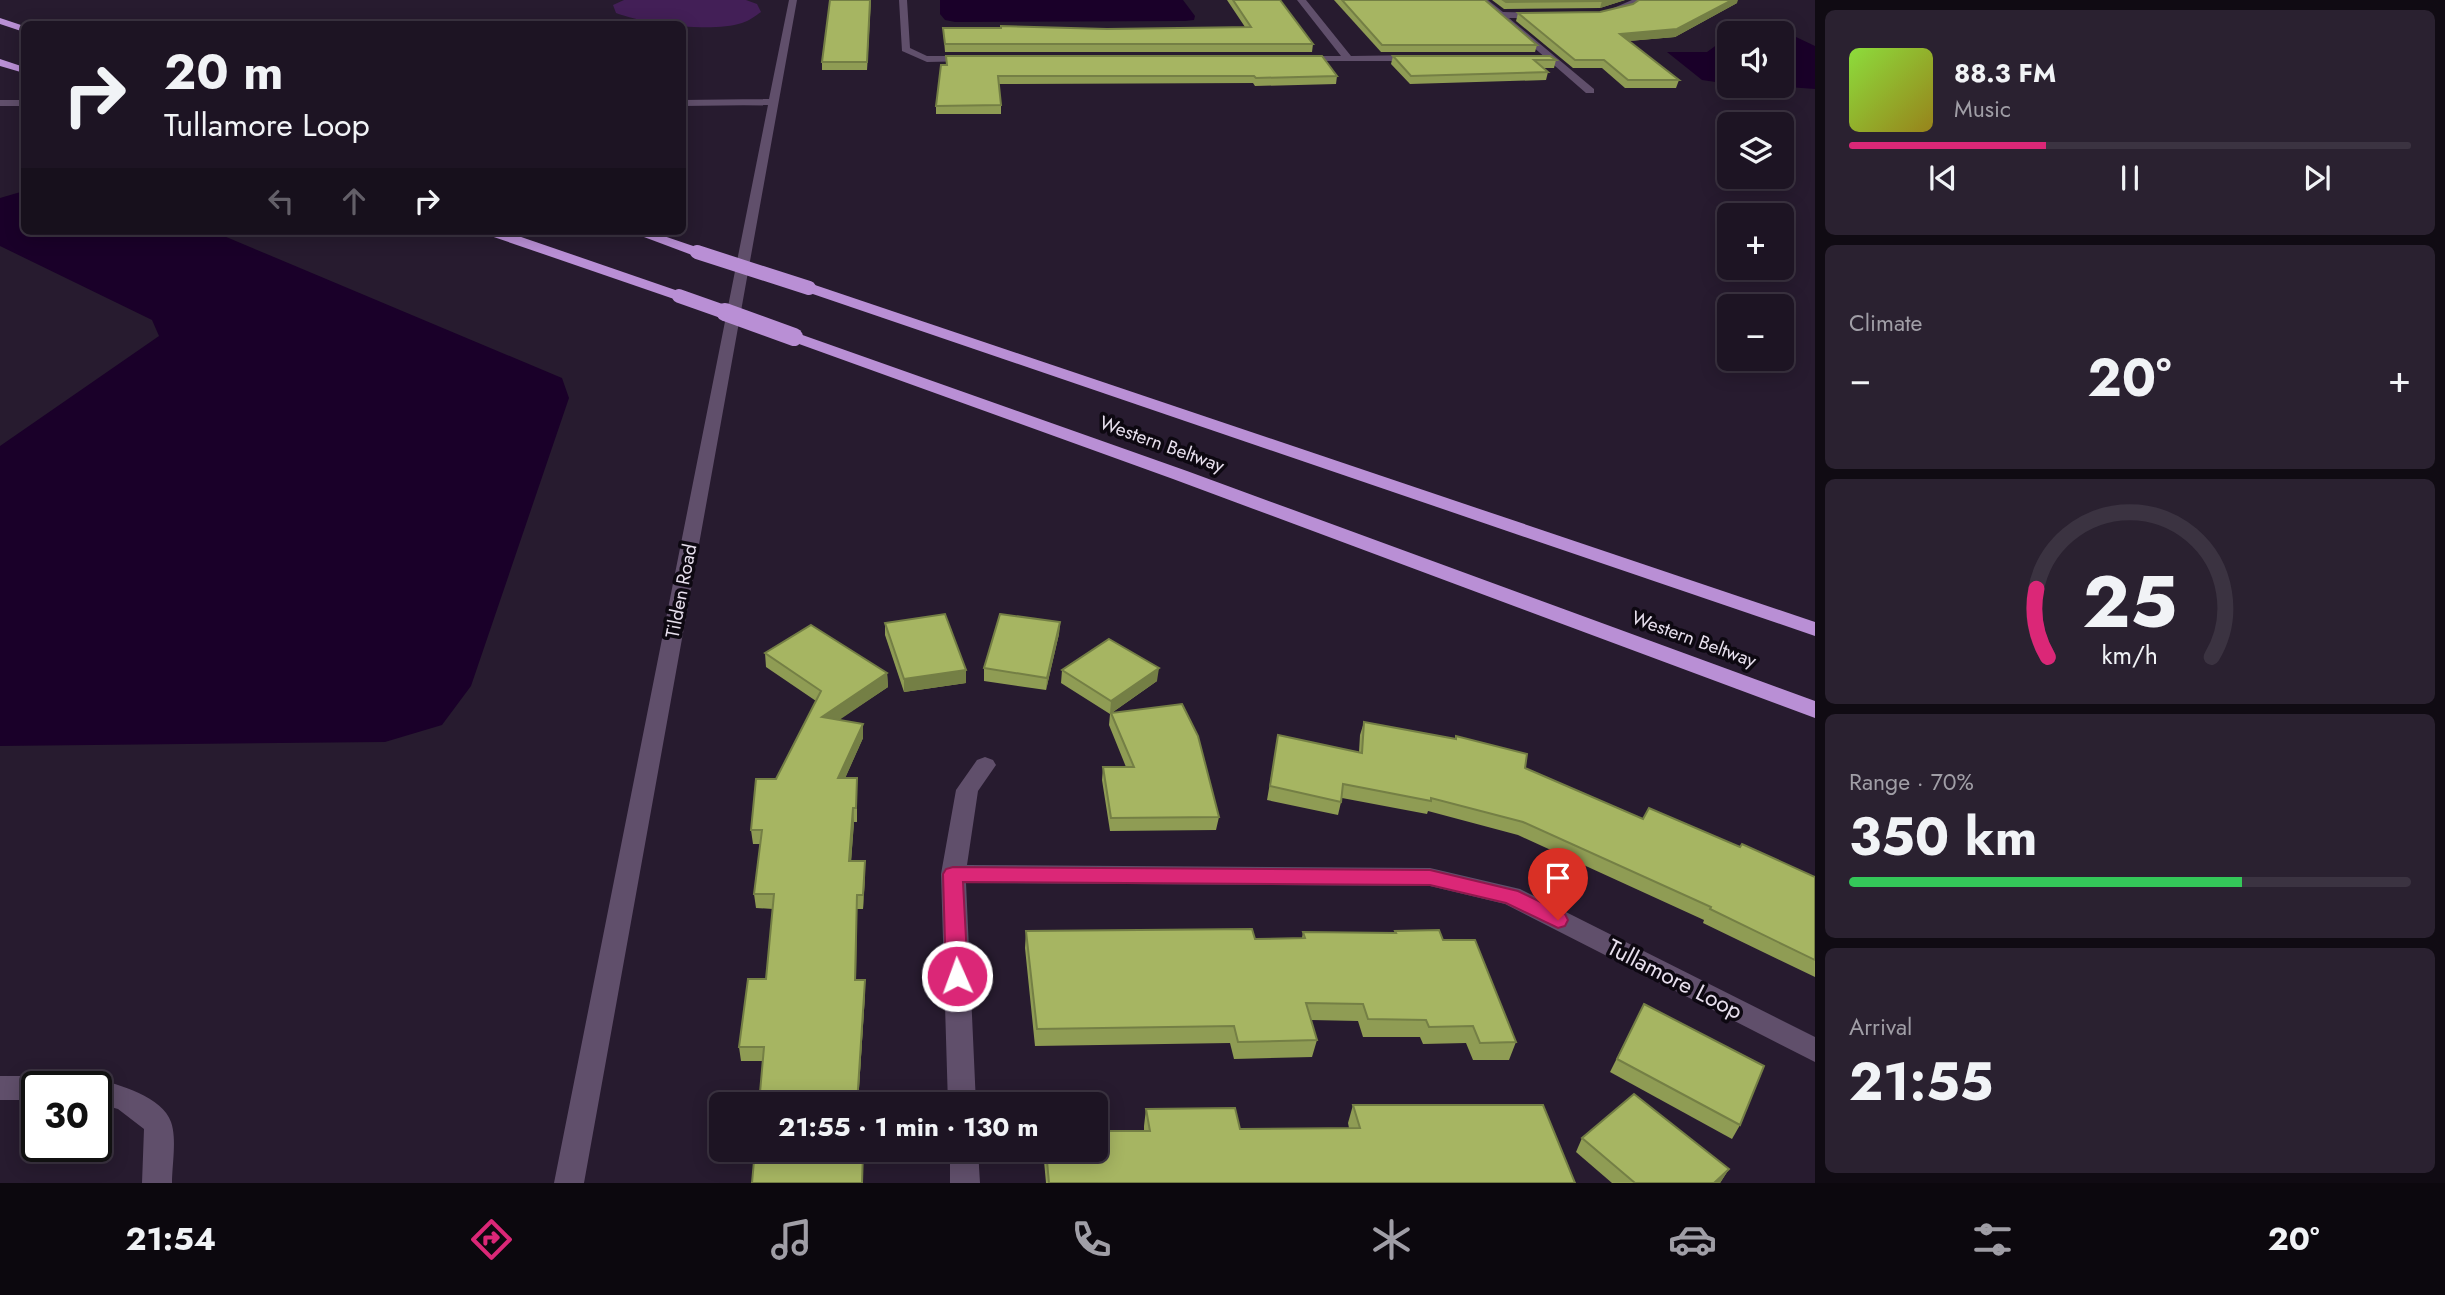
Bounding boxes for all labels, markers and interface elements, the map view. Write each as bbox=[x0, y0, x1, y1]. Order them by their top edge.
map controls bbox=[1717, 21, 1794, 371]
button: sound bbox=[1717, 21, 1794, 98]
text: 20 m bbox=[164, 37, 283, 107]
icon: right bbox=[49, 49, 140, 140]
text: 88.3 FM bbox=[1954, 54, 2056, 92]
text: Music bbox=[1954, 92, 2011, 126]
text: Tullamore Loop bbox=[164, 102, 370, 148]
button: layers bbox=[1717, 112, 1794, 189]
icon: previous bbox=[1924, 159, 1962, 197]
icon: pause bbox=[2111, 159, 2149, 197]
icon: next bbox=[2298, 159, 2336, 197]
icon: left bbox=[262, 182, 300, 220]
icon: ahead bbox=[335, 182, 373, 220]
icon: right bbox=[408, 182, 446, 220]
button: + bbox=[1717, 203, 1794, 280]
button: − bbox=[1717, 294, 1794, 371]
text: Climate bbox=[1849, 306, 1922, 340]
text: 20° bbox=[2088, 340, 2172, 416]
text: − bbox=[1849, 351, 1871, 406]
text: + bbox=[2388, 351, 2411, 406]
street label: Western Beltway bbox=[1096, 409, 1229, 479]
street label: Tilden Road bbox=[659, 542, 703, 640]
text: 25 bbox=[2083, 550, 2177, 655]
street label: Western Beltway bbox=[1628, 604, 1761, 674]
text: km/h bbox=[2102, 637, 2158, 673]
text: Range · 70% bbox=[1849, 765, 1974, 799]
text: 350 km bbox=[1849, 799, 2038, 875]
pin bbox=[1528, 848, 1588, 920]
icon: arrive bbox=[1539, 859, 1577, 897]
street label: Tullamore Loop bbox=[1601, 930, 1749, 1028]
position arrow bbox=[920, 939, 994, 1013]
text: Arrival bbox=[1849, 1010, 1912, 1044]
text: 21:55 bbox=[1849, 1044, 1993, 1120]
speed limit sign: 30 bbox=[21, 1071, 112, 1162]
text: 21:55 · 1 min · 130 m bbox=[778, 1108, 1039, 1146]
icon: directions bbox=[467, 1215, 516, 1264]
icon: music bbox=[767, 1215, 816, 1264]
icon: phone bbox=[1067, 1215, 1116, 1264]
icon: climate bbox=[1367, 1215, 1416, 1264]
icon: car bbox=[1668, 1215, 1717, 1264]
icon: filters bbox=[1968, 1215, 2017, 1264]
text: 21:54 bbox=[126, 1216, 216, 1262]
text: 20° bbox=[2268, 1216, 2319, 1262]

